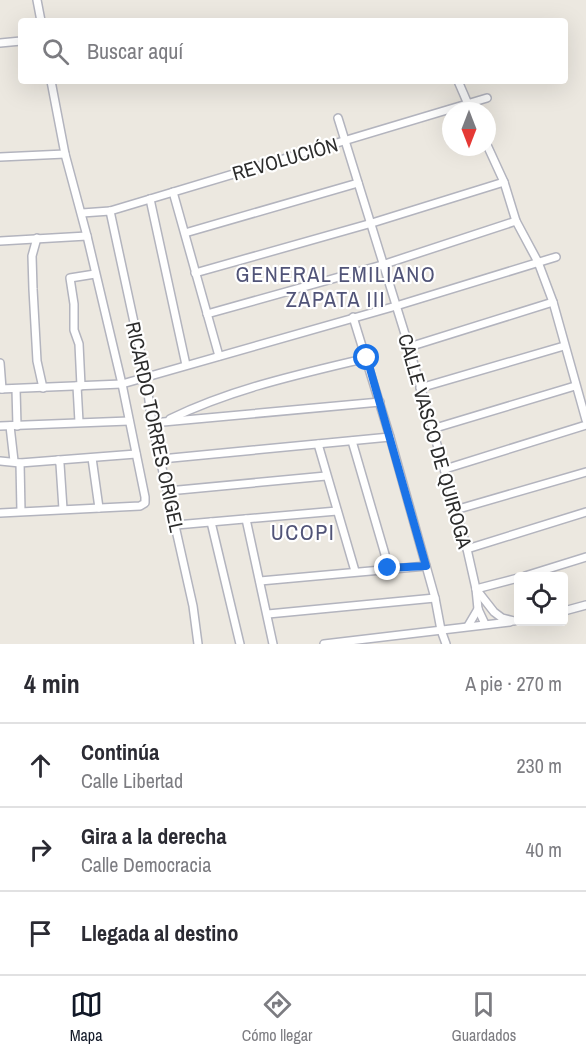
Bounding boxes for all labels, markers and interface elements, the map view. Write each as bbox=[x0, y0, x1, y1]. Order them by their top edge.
search box bbox=[18, 18, 568, 84]
icon: search bbox=[39, 35, 72, 68]
text: Buscar aquí bbox=[87, 36, 183, 66]
north arrow bbox=[442, 102, 496, 156]
street label: REVOLUCIÓN bbox=[229, 131, 341, 186]
district label: GENERAL EMILIANO ZAPATA III bbox=[236, 259, 436, 314]
street label: RICARDO TORRES ORIGEL bbox=[120, 319, 191, 535]
street label: CALLE VASCO DE QUIROGA bbox=[392, 330, 479, 551]
route start bbox=[353, 344, 379, 370]
district label: UCOPI bbox=[271, 517, 335, 547]
route end bbox=[374, 554, 400, 580]
map controls bbox=[514, 572, 568, 626]
button: locate bbox=[514, 572, 568, 626]
text: 4 min bbox=[24, 666, 80, 701]
text: A pie · 270 m bbox=[465, 670, 562, 697]
text: Continúa bbox=[81, 737, 159, 767]
icon: ahead bbox=[24, 749, 57, 782]
text: 230 m bbox=[516, 752, 562, 779]
text: Calle Libertad bbox=[81, 767, 183, 794]
text: Gira a la derecha bbox=[81, 821, 226, 851]
icon: right bbox=[24, 833, 57, 866]
text: 40 m bbox=[526, 836, 562, 863]
text: Calle Democracia bbox=[81, 851, 211, 878]
icon: arrive bbox=[24, 917, 57, 950]
text: Llegada al destino bbox=[81, 918, 238, 948]
tab: Mapa bbox=[70, 988, 103, 1046]
tab: Cómo llegar bbox=[242, 988, 312, 1046]
tab: Guardados bbox=[452, 988, 516, 1046]

